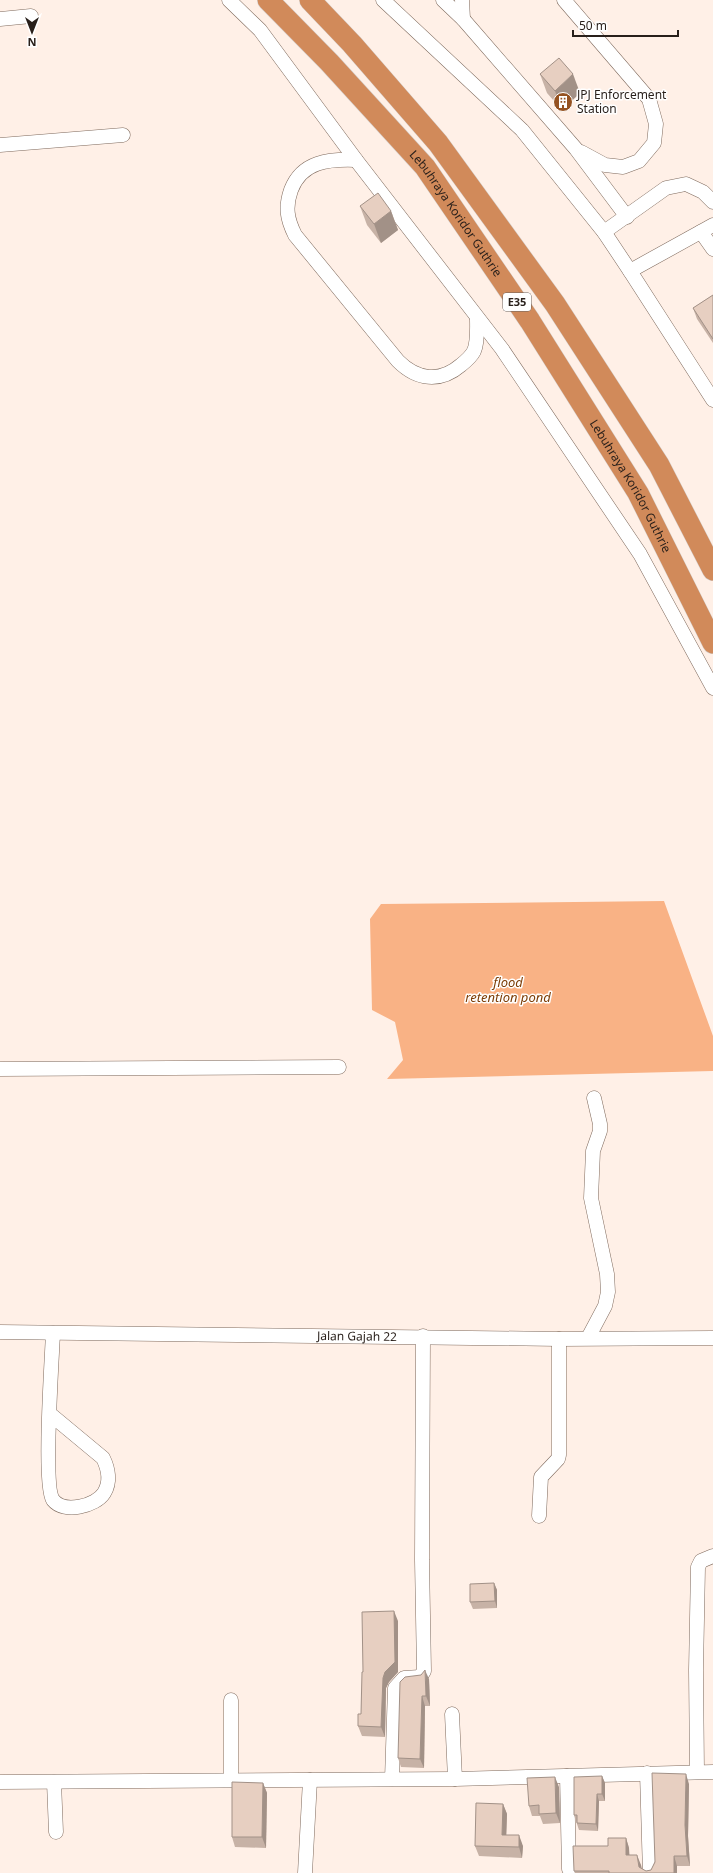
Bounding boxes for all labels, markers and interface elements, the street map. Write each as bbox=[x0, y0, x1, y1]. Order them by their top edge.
north arrow bbox=[12, 12, 52, 52]
scale bar bbox=[573, 12, 678, 38]
text: 50 m bbox=[579, 17, 607, 34]
text: N bbox=[28, 35, 36, 50]
place label: JPJ Enforcement Station bbox=[576, 86, 667, 117]
building icon: JPJ Enforcement Station bbox=[552, 91, 574, 113]
street label: Lebuhraya Koridor Guthrie bbox=[406, 146, 507, 280]
road number: E35 bbox=[503, 293, 531, 311]
street label: Lebuhraya Koridor Guthrie bbox=[586, 416, 676, 556]
water label: flood retention pond bbox=[465, 973, 551, 1006]
street label: Jalan Gajah 22 bbox=[316, 1327, 397, 1345]

